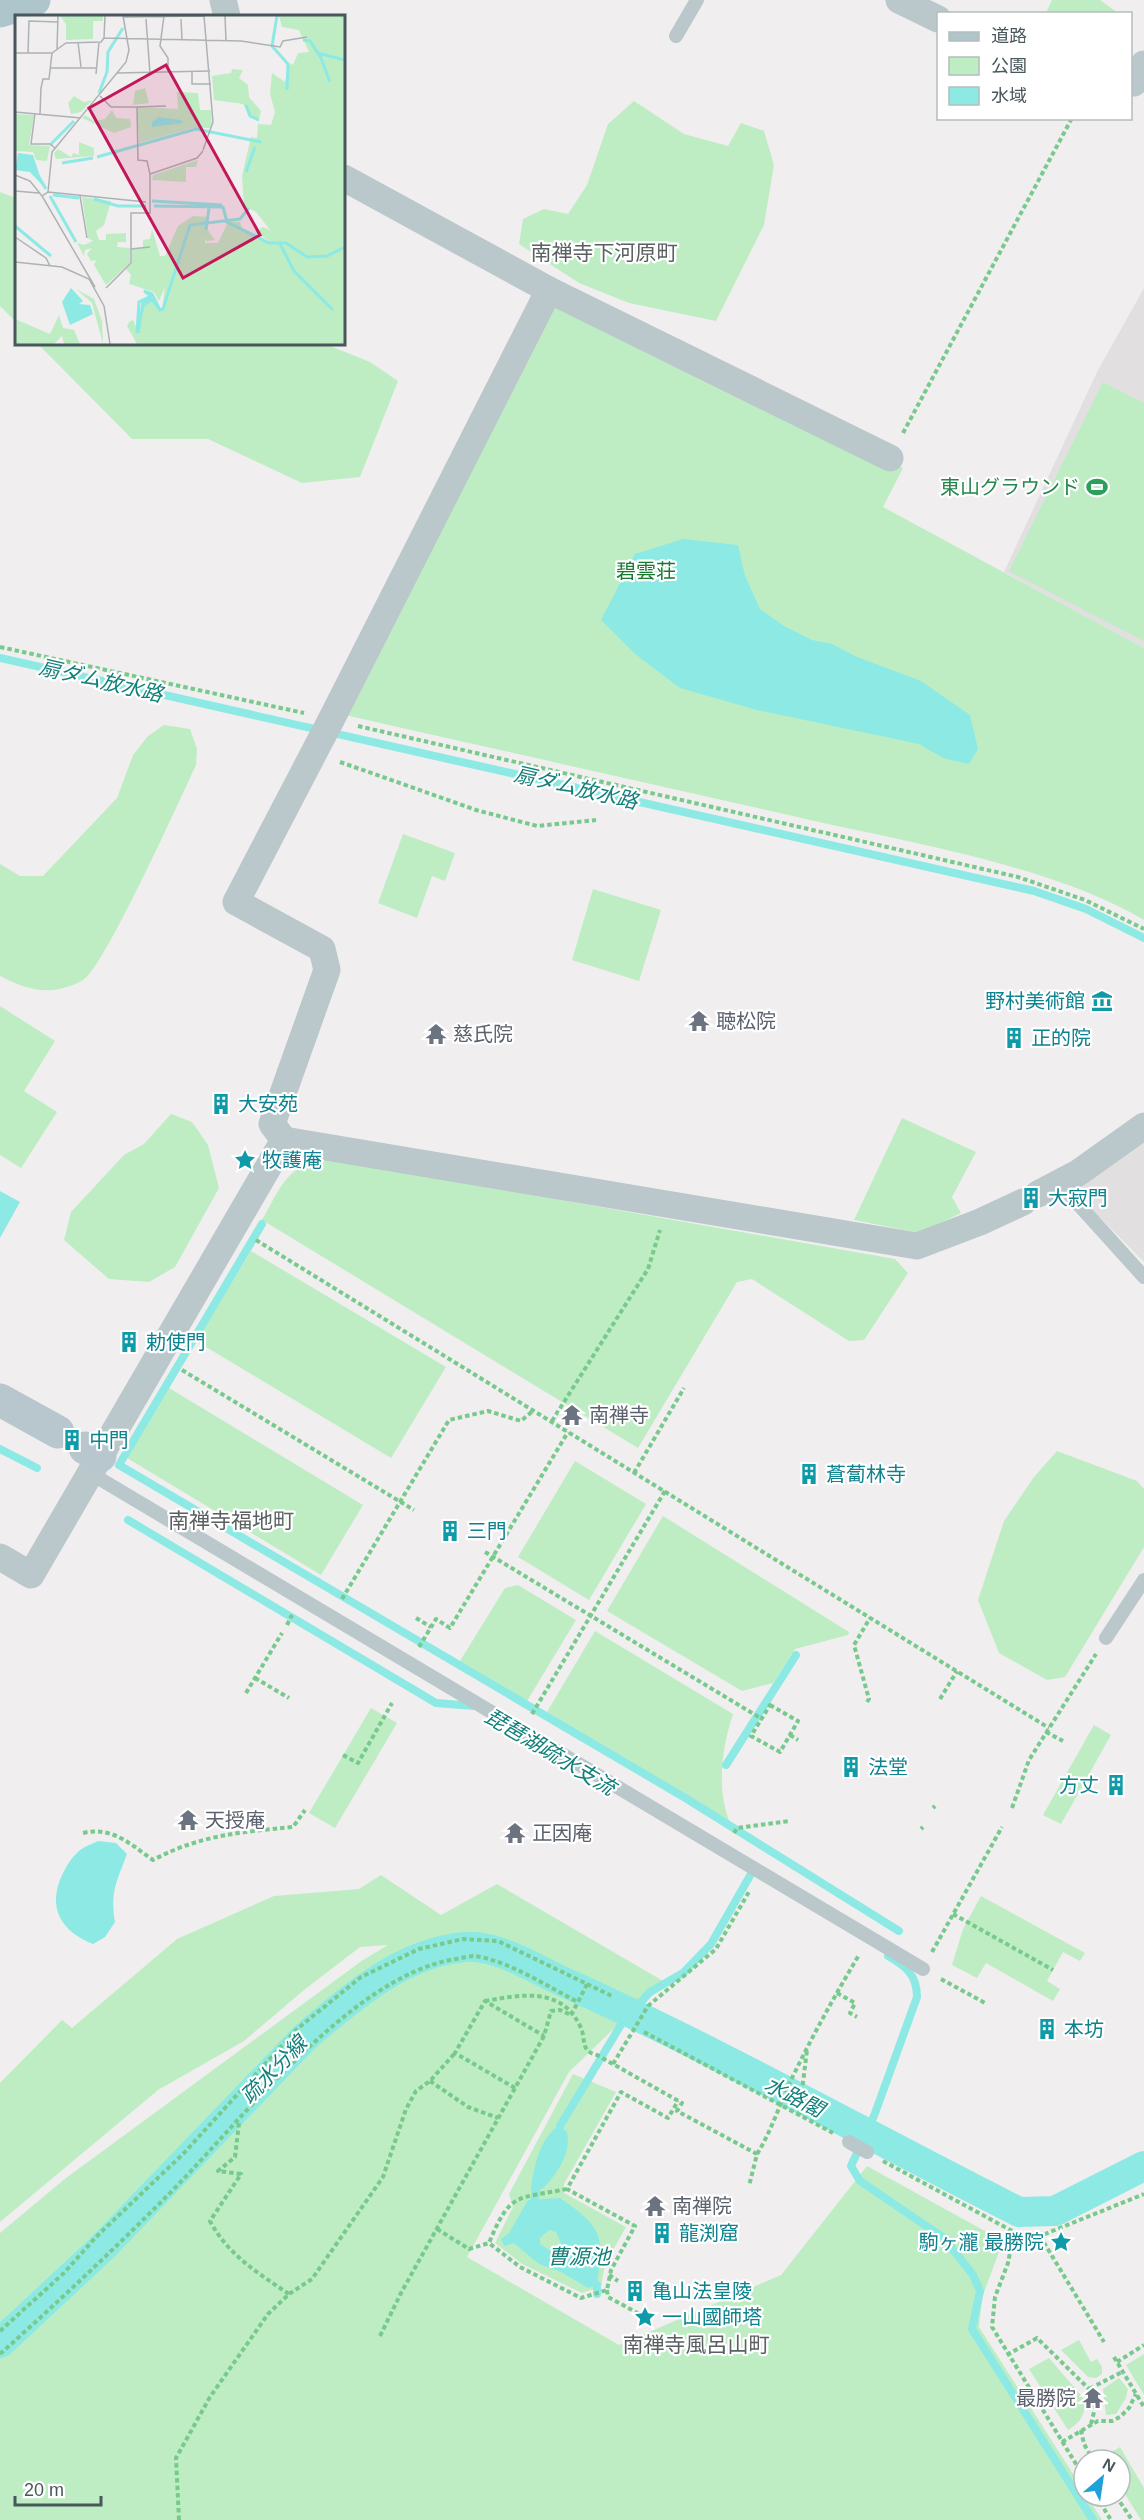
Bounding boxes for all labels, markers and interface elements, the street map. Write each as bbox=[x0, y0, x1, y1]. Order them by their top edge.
legend bbox=[937, 12, 1132, 120]
inset map bbox=[15, 15, 345, 345]
text: 道路 bbox=[991, 26, 1027, 46]
text: 公園 bbox=[991, 56, 1027, 76]
text: 水域 bbox=[991, 86, 1027, 106]
district label: 南禅寺下河原町 bbox=[531, 241, 678, 264]
sports icon: 東山グラウンド bbox=[1085, 475, 1109, 499]
place label: 東山グラウンド bbox=[940, 476, 1080, 498]
park label: 碧雲荘 bbox=[616, 560, 676, 582]
water label: 扇ダム放水路 bbox=[37, 655, 167, 706]
water label: 扇ダム放水路 bbox=[512, 762, 642, 813]
museum icon: 野村美術館 bbox=[1090, 989, 1114, 1013]
place label: 野村美術館 bbox=[985, 990, 1085, 1012]
temple icon: 聴松院 bbox=[687, 1009, 711, 1033]
place label: 聴松院 bbox=[716, 1010, 776, 1032]
temple icon: 慈氏院 bbox=[424, 1022, 448, 1046]
place label: 慈氏院 bbox=[453, 1023, 513, 1045]
building icon: 正的院 bbox=[1002, 1026, 1026, 1050]
place label: 正的院 bbox=[1031, 1027, 1091, 1049]
building icon: 大安苑 bbox=[209, 1092, 233, 1116]
place label: 大安苑 bbox=[238, 1093, 298, 1115]
place icon: 牧護庵 bbox=[233, 1148, 257, 1172]
place label: 牧護庵 bbox=[262, 1149, 322, 1171]
building icon: 大寂門 bbox=[1019, 1186, 1043, 1210]
place label: 大寂門 bbox=[1048, 1187, 1108, 1209]
building icon: 勅使門 bbox=[117, 1330, 141, 1354]
place label: 勅使門 bbox=[146, 1331, 206, 1353]
temple icon: 南禅寺 bbox=[560, 1403, 584, 1427]
place label: 南禅寺 bbox=[589, 1404, 649, 1426]
building icon: 中門 bbox=[60, 1428, 84, 1452]
place label: 中門 bbox=[89, 1429, 129, 1451]
building icon: 蒼蔔林寺 bbox=[797, 1462, 821, 1486]
place label: 蒼蔔林寺 bbox=[826, 1463, 906, 1485]
district label: 南禅寺福地町 bbox=[168, 1509, 294, 1532]
building icon: 三門 bbox=[438, 1519, 462, 1543]
place label: 三門 bbox=[467, 1520, 507, 1542]
water label: 琵琶湖疏水支流 bbox=[481, 1704, 622, 1801]
building icon: 法堂 bbox=[839, 1755, 863, 1779]
place label: 法堂 bbox=[868, 1756, 908, 1778]
building icon: 方丈 bbox=[1104, 1773, 1128, 1797]
place label: 方丈 bbox=[1059, 1774, 1099, 1796]
temple icon: 天授庵 bbox=[176, 1808, 200, 1832]
place label: 天授庵 bbox=[205, 1809, 265, 1831]
temple icon: 正因庵 bbox=[503, 1821, 527, 1845]
place label: 正因庵 bbox=[532, 1822, 592, 1844]
building icon: 本坊 bbox=[1035, 2017, 1059, 2041]
place label: 本坊 bbox=[1064, 2018, 1104, 2040]
water label: 疏水分線 bbox=[236, 2029, 313, 2108]
water label: 水路閣 bbox=[761, 2072, 830, 2122]
temple icon: 南禅院 bbox=[643, 2194, 667, 2218]
place label: 南禅院 bbox=[672, 2195, 732, 2217]
building icon: 龍渕窟 bbox=[650, 2221, 674, 2245]
place label: 龍渕窟 bbox=[679, 2222, 739, 2244]
place icon: 駒ヶ瀧 最勝院 bbox=[1049, 2230, 1073, 2254]
place label: 駒ヶ瀧 最勝院 bbox=[918, 2231, 1044, 2253]
water label: 曹源池 bbox=[548, 2245, 612, 2268]
building icon: 亀山法皇陵 bbox=[623, 2279, 647, 2303]
place label: 亀山法皇陵 bbox=[652, 2280, 752, 2302]
place icon: 一山國師塔 bbox=[633, 2305, 657, 2329]
place label: 一山國師塔 bbox=[662, 2306, 762, 2328]
district label: 南禅寺風呂山町 bbox=[623, 2333, 770, 2356]
temple icon: 最勝院 bbox=[1081, 2386, 1105, 2410]
place label: 最勝院 bbox=[1016, 2387, 1076, 2409]
north arrow bbox=[1072, 2448, 1132, 2508]
text: N bbox=[1100, 2455, 1118, 2476]
scale bar bbox=[15, 2469, 100, 2507]
text: 20 m bbox=[24, 2480, 64, 2500]

